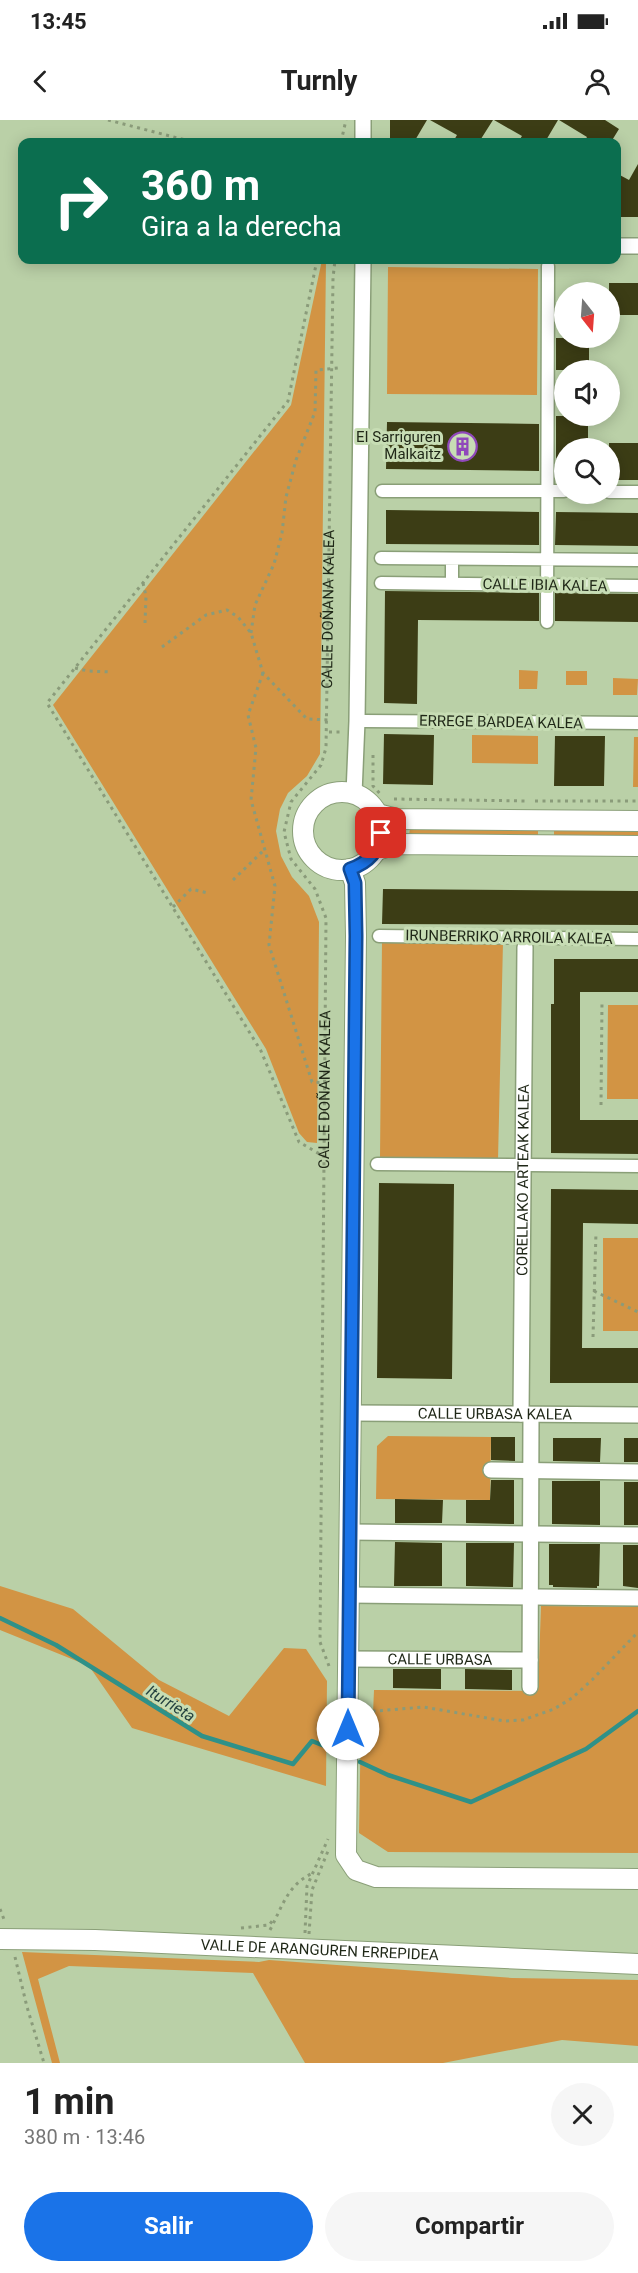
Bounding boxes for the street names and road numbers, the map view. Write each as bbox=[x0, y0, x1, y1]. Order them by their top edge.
street label: CALLE DOÑANA KALEA bbox=[318, 529, 338, 689]
street label: CALLE IBIA KALEA bbox=[483, 575, 608, 595]
street label: ERREGE BARDEA KALEA bbox=[419, 712, 583, 732]
street label: IRUNBERRIKO ARROILA KALEA bbox=[405, 926, 613, 948]
street label: CALLE DOÑANA KALEA bbox=[315, 1010, 334, 1169]
street label: CORELLAKO ARTEAK KALEA bbox=[513, 1084, 533, 1276]
street label: CALLE URBASA KALEA bbox=[418, 1404, 572, 1424]
street label: CALLE URBASA bbox=[388, 1650, 493, 1669]
street label: VALLE DE ARANGUREN ERREPIDEA bbox=[200, 1936, 439, 1964]

